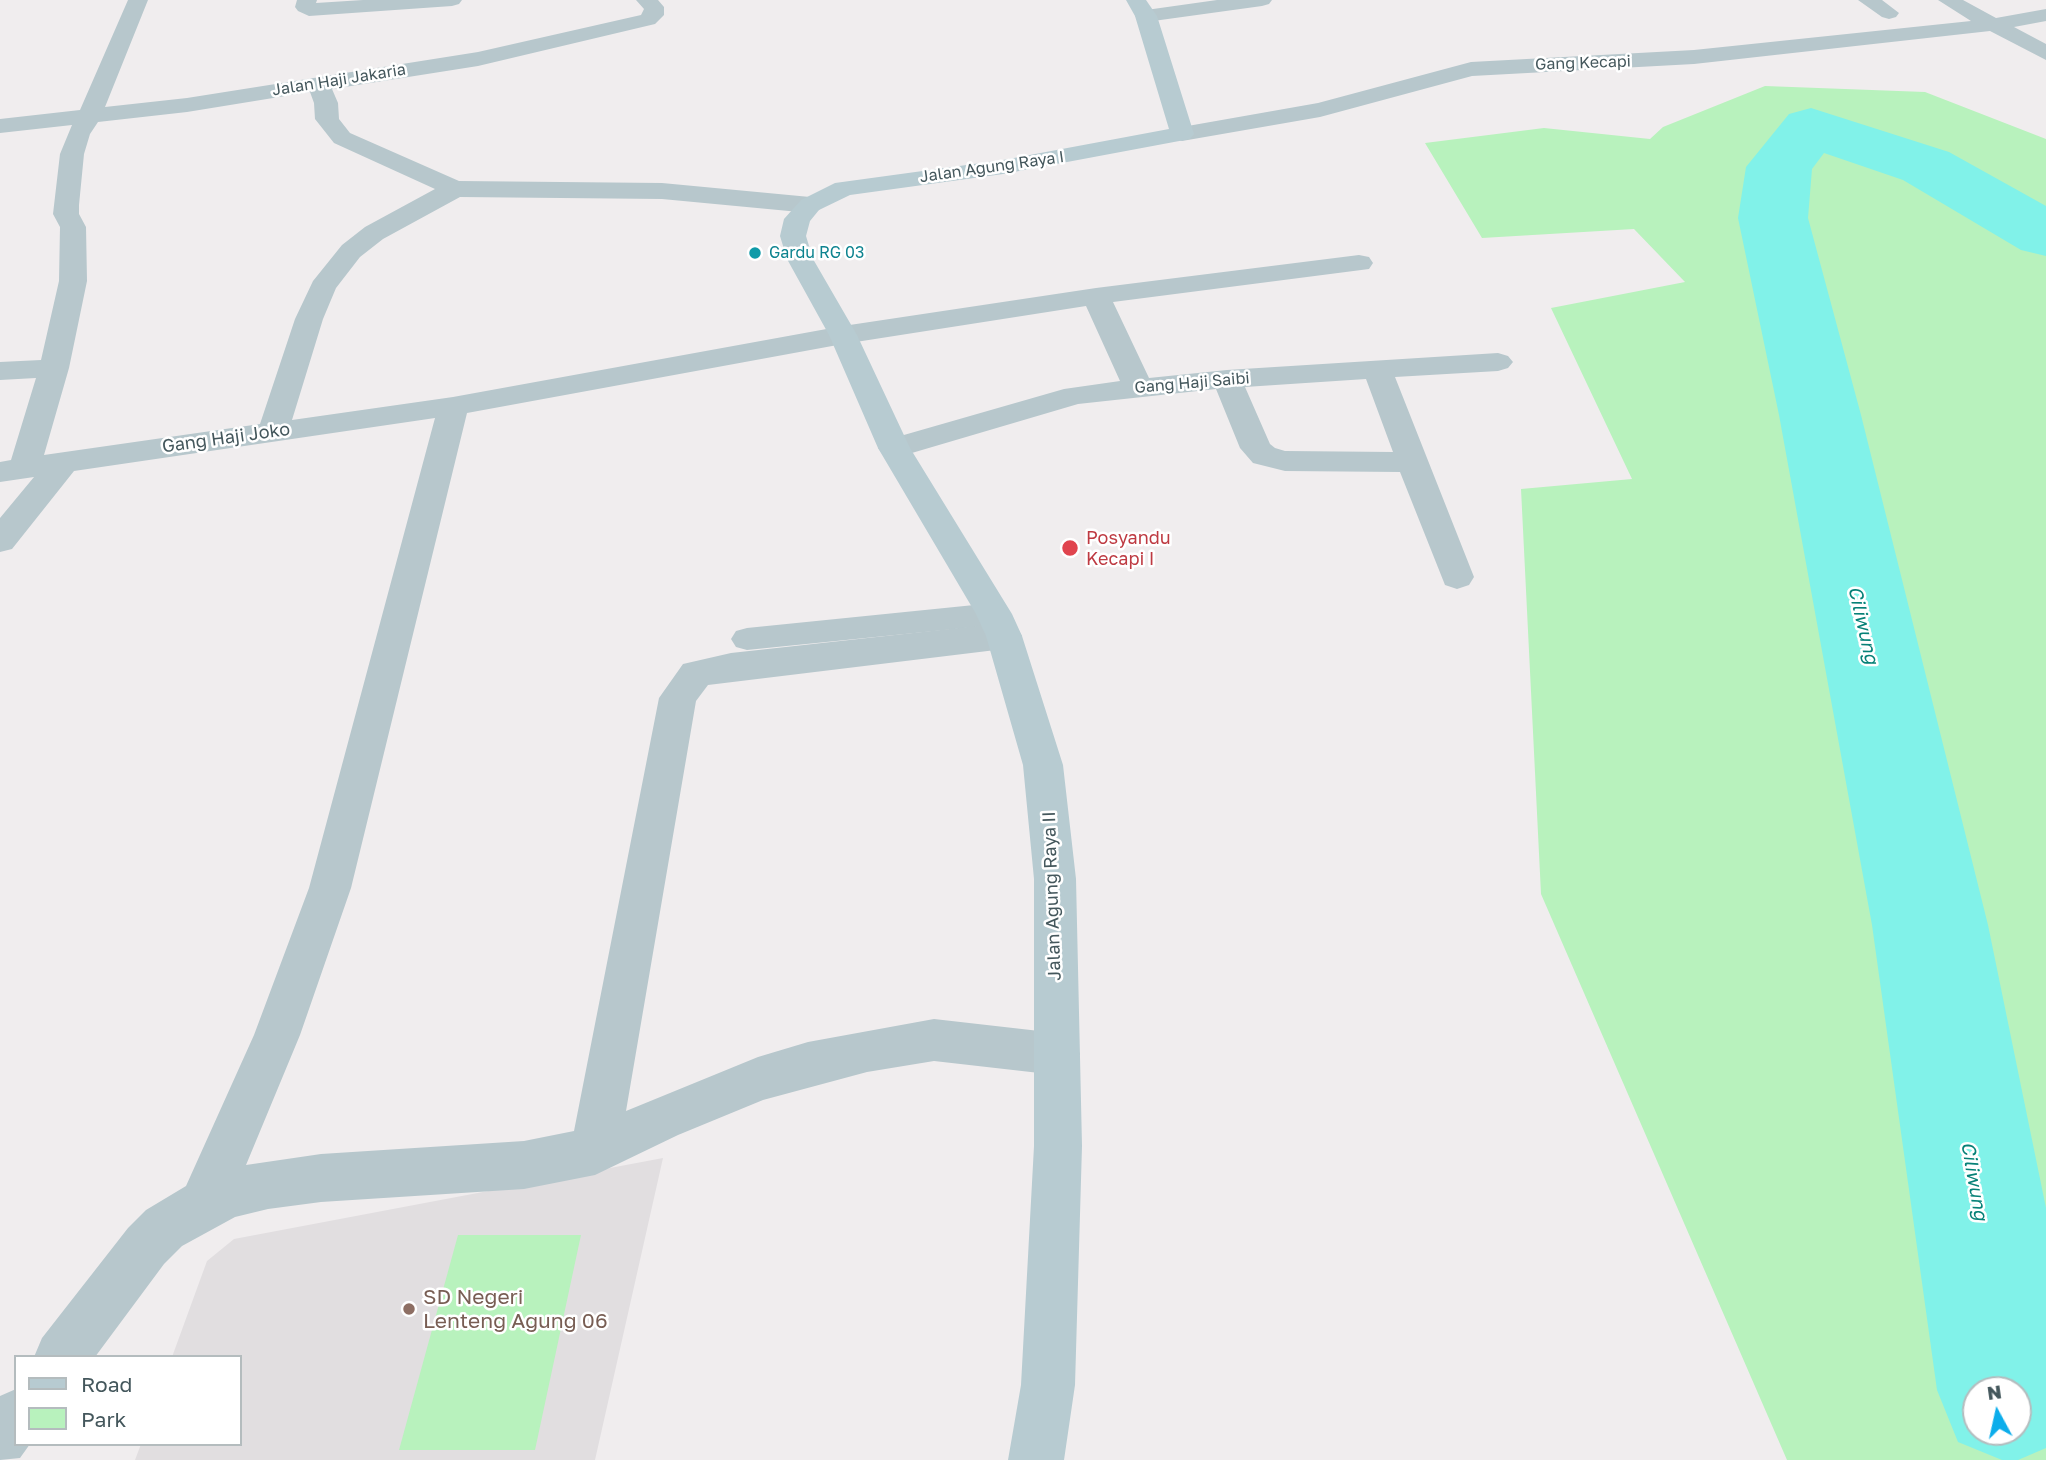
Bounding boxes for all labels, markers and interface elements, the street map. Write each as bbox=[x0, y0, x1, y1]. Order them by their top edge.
street label: Gang Kecapi bbox=[1535, 52, 1631, 74]
street label: Jalan Haji Jakaria bbox=[271, 60, 407, 100]
street label: Jalan Agung Raya I bbox=[919, 147, 1065, 187]
place label: Gardu RG 03 bbox=[769, 243, 864, 263]
marker: Gardu RG 03 bbox=[747, 245, 763, 261]
street label: Gang Haji Saibi bbox=[1134, 368, 1250, 398]
street label: Gang Haji Joko bbox=[161, 418, 291, 458]
place label: Posyandu Kecapi I bbox=[1086, 527, 1171, 570]
marker: Posyandu Kecapi I bbox=[1060, 538, 1080, 558]
water label: Ciliwung bbox=[1843, 584, 1883, 666]
street label: Jalan Agung Raya II bbox=[1038, 811, 1066, 981]
water label: Ciliwung bbox=[1956, 1140, 1992, 1222]
place label: SD Negeri Lenteng Agung 06 bbox=[423, 1284, 608, 1334]
marker: SD Negeri Lenteng Agung 06 bbox=[401, 1301, 417, 1317]
legend bbox=[14, 1355, 242, 1446]
text: Road bbox=[81, 1371, 132, 1397]
north arrow bbox=[1962, 1376, 2032, 1446]
text: N bbox=[1986, 1379, 2003, 1404]
text: Park bbox=[81, 1406, 126, 1432]

